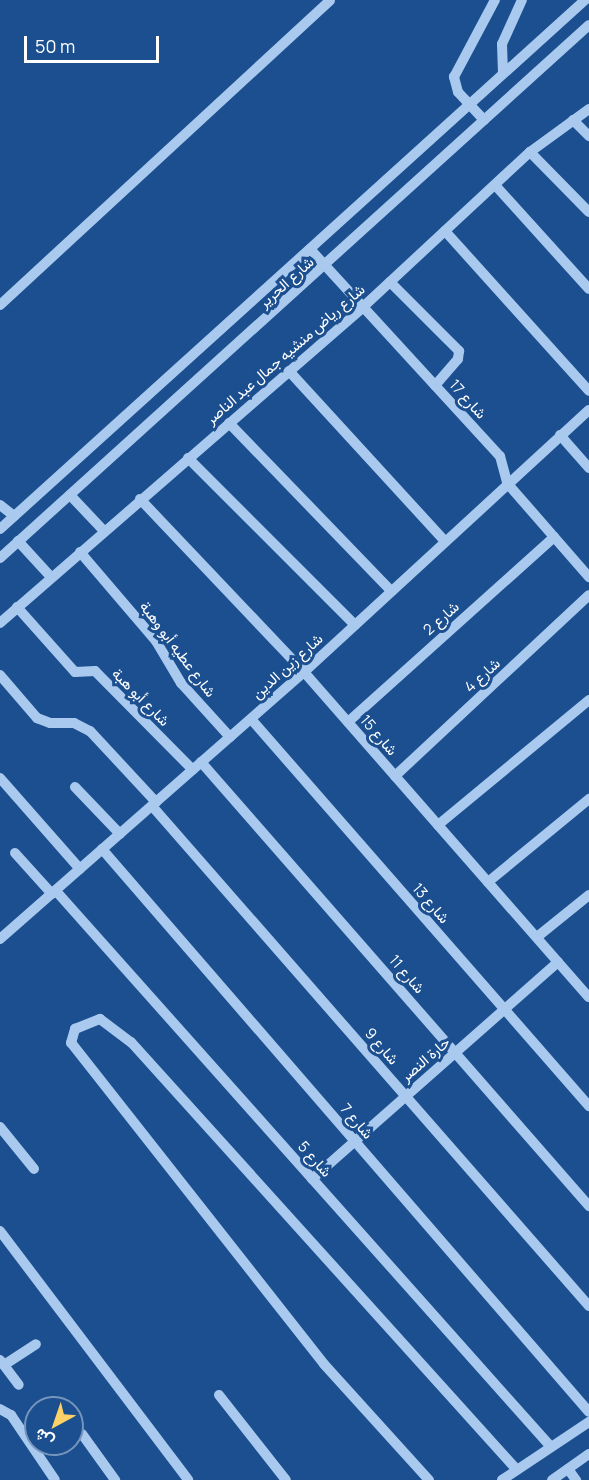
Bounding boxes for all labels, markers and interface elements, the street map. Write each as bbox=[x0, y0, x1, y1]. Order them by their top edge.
scale bar bbox=[27, 24, 162, 62]
text: 50 m bbox=[35, 34, 75, 58]
street label: شارع الحرير bbox=[255, 253, 317, 311]
street label: شارع رياض منشيه جمال عبد الناصر bbox=[202, 280, 368, 428]
street label: شارع 17 bbox=[446, 376, 490, 422]
street label: شارع 2 bbox=[419, 597, 463, 639]
street label: شارع عطيه أبو وهبة bbox=[136, 598, 220, 700]
street label: شارع زين الدين bbox=[248, 630, 326, 702]
street label: شارع 4 bbox=[460, 654, 504, 696]
street label: شارع أبو هبة bbox=[108, 664, 174, 730]
street label: شارع 15 bbox=[357, 711, 401, 759]
street label: شارع 13 bbox=[409, 879, 453, 927]
street label: شارع 11 bbox=[385, 951, 429, 997]
street label: شارع 9 bbox=[361, 1024, 403, 1068]
street label: حارة النصر bbox=[397, 1033, 453, 1085]
street label: شارع 7 bbox=[337, 1100, 377, 1142]
street label: شارع 5 bbox=[294, 1137, 336, 1181]
north arrow bbox=[24, 1396, 84, 1456]
text: ش bbox=[29, 1424, 58, 1453]

